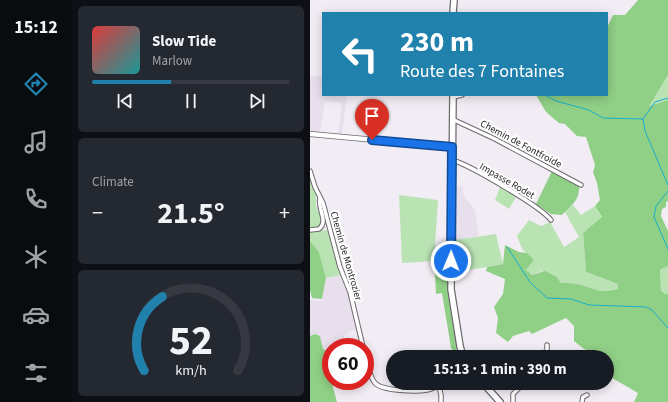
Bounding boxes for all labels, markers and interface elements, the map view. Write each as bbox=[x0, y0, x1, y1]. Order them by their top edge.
text: 15:12 bbox=[14, 15, 58, 40]
text: 230 m bbox=[400, 22, 474, 62]
icon: left bbox=[334, 28, 386, 80]
text: Slow Tide bbox=[152, 31, 216, 52]
text: Marlow bbox=[152, 52, 192, 70]
text: Route des 7 Fontaines bbox=[400, 59, 564, 84]
icon: directions bbox=[22, 70, 50, 98]
icon: previous bbox=[114, 90, 136, 112]
icon: pause bbox=[180, 90, 202, 112]
icon: next bbox=[246, 90, 268, 112]
pin bbox=[355, 99, 389, 140]
icon: arrive bbox=[361, 105, 383, 127]
street label: Chemin de Fontfroide bbox=[478, 117, 564, 171]
icon: music bbox=[22, 128, 50, 156]
street label: Impasse Rodet bbox=[477, 160, 538, 203]
text: Climate bbox=[92, 173, 134, 191]
icon: phone bbox=[22, 185, 50, 213]
text: 21.5° bbox=[157, 192, 225, 235]
text: − bbox=[92, 197, 103, 229]
text: + bbox=[279, 197, 290, 229]
street label: Chemin de Montrozier bbox=[327, 210, 366, 303]
position arrow bbox=[430, 240, 472, 282]
icon: climate bbox=[22, 243, 50, 271]
icon: car bbox=[22, 301, 50, 329]
text: 52 bbox=[169, 311, 213, 371]
speed limit sign: 60 bbox=[322, 338, 374, 390]
icon: filters bbox=[22, 359, 50, 387]
text: 15:13 · 1 min · 390 m bbox=[433, 359, 567, 380]
text: km/h bbox=[175, 360, 207, 381]

